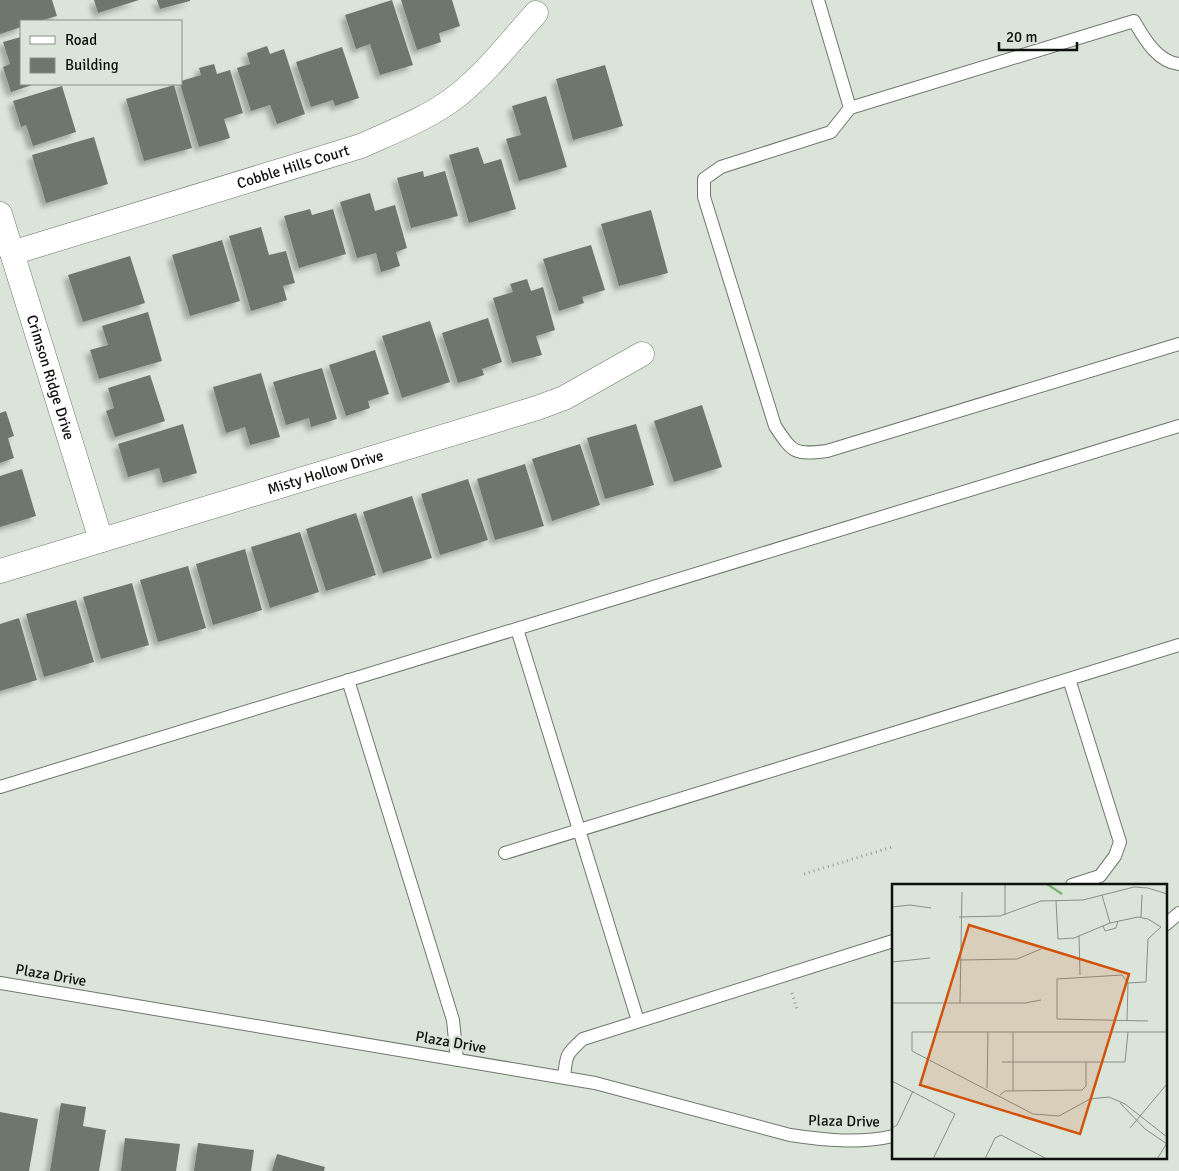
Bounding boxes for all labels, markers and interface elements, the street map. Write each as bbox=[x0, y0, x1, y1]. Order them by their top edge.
legend bbox=[20, 20, 182, 85]
scale bar bbox=[999, 20, 1076, 52]
text: 20 m bbox=[1006, 28, 1037, 46]
text: Road bbox=[65, 31, 97, 49]
text: Building bbox=[65, 56, 119, 74]
street label: Cobble Hills Court bbox=[235, 141, 351, 193]
street label: Crimson Ridge Drive bbox=[23, 312, 78, 442]
street label: Misty Hollow Drive bbox=[265, 446, 386, 498]
inset map bbox=[892, 884, 1166, 1158]
street label: Plaza Drive bbox=[14, 960, 88, 990]
street label: Plaza Drive bbox=[414, 1027, 488, 1057]
street label: Plaza Drive bbox=[808, 1111, 880, 1131]

